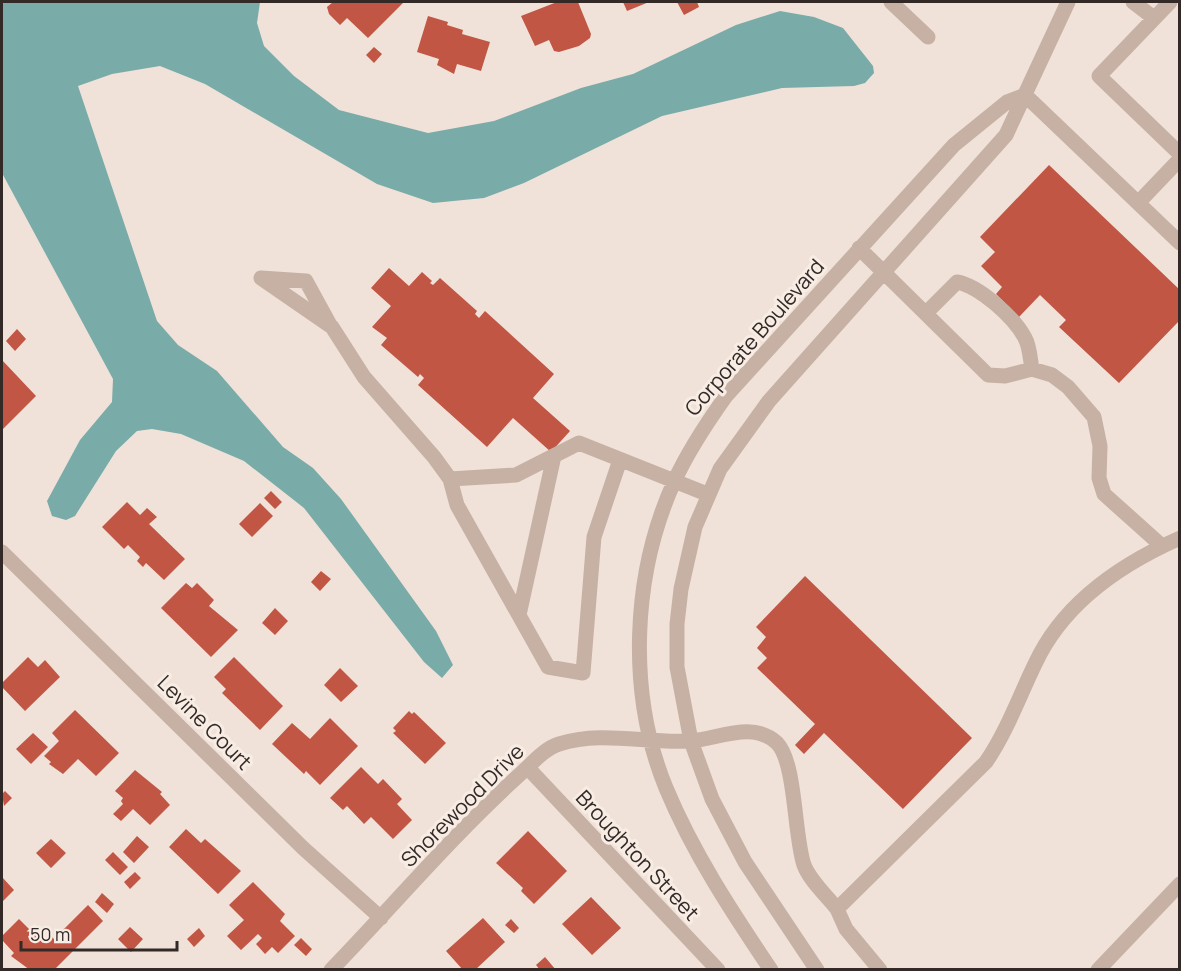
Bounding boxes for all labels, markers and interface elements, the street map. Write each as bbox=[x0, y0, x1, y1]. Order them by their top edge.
street label: Corporate Boulevard bbox=[678, 253, 830, 421]
street label: Levine Court bbox=[152, 669, 258, 775]
street label: Shorewood Drive bbox=[394, 737, 530, 873]
street label: Broughton Street bbox=[570, 784, 706, 926]
scale bar bbox=[21, 914, 177, 952]
text: 50 m bbox=[30, 922, 70, 946]

